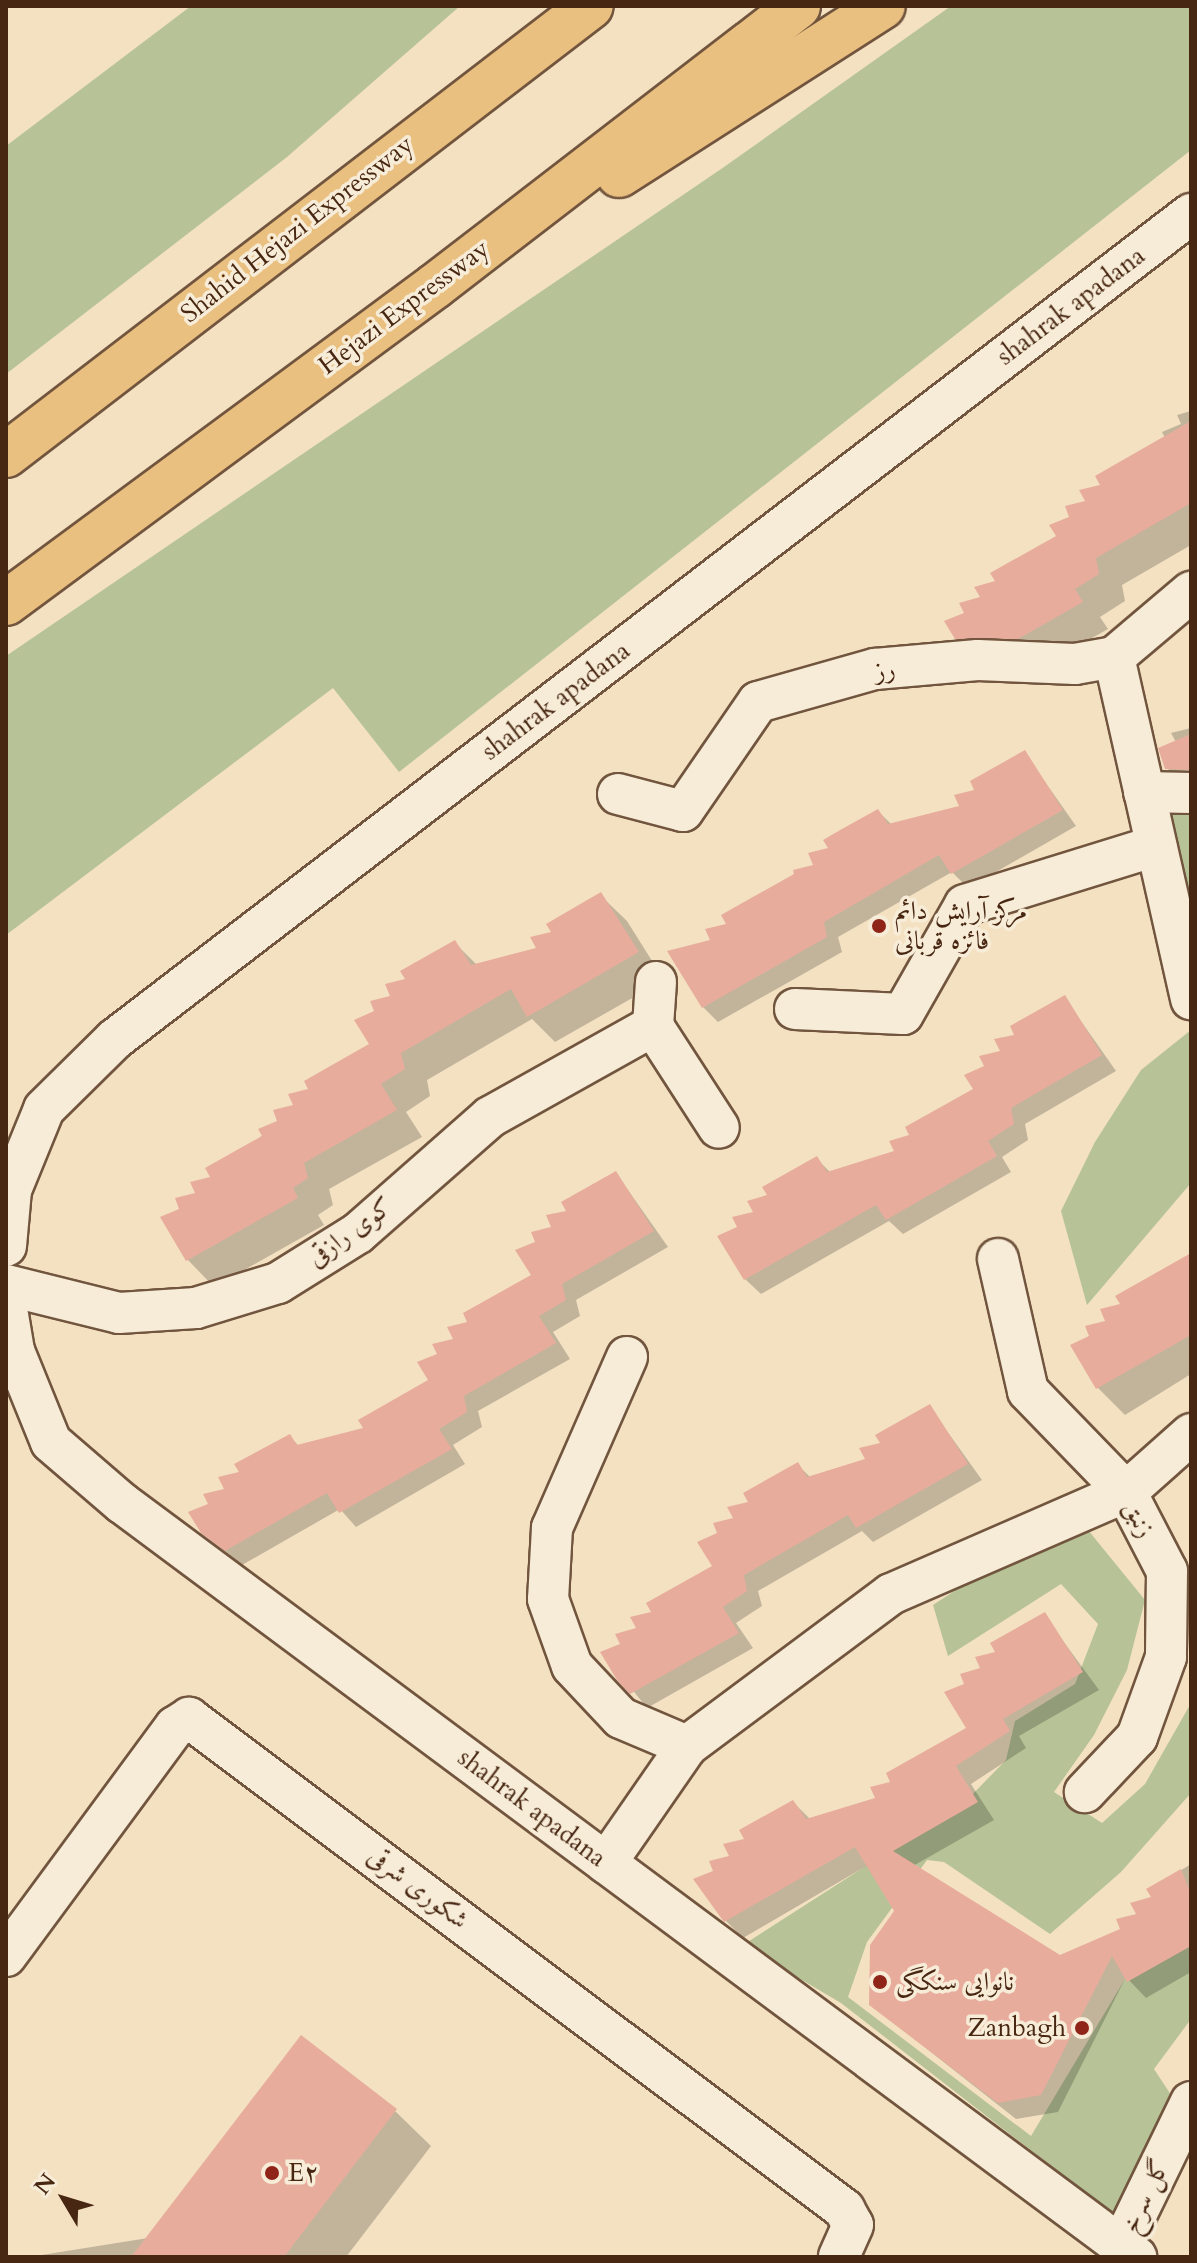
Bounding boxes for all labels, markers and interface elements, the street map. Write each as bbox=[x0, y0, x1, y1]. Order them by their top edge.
street label: Shahid Hejazi Expressway bbox=[175, 129, 419, 329]
street label: Hejazi Expressway bbox=[313, 233, 495, 381]
street label: shahrak apadana bbox=[991, 240, 1151, 372]
street label: shahrak apadana bbox=[476, 635, 636, 767]
street label: رز bbox=[873, 653, 897, 687]
place label: مرکز آرایش دائم فائزه قربانی bbox=[895, 895, 1027, 956]
marker: مرکز آرایش دائم فائزه قربانی bbox=[870, 917, 888, 935]
street label: کوی رازقی bbox=[301, 1191, 399, 1273]
street label: زنبق bbox=[1116, 1495, 1162, 1543]
street label: shahrak apadana bbox=[452, 1742, 612, 1874]
street label: شکوری شرقی bbox=[361, 1840, 475, 1936]
place label: نانوایی سنکگی bbox=[896, 1966, 1014, 1998]
marker: نانوایی سنکگی bbox=[871, 1973, 889, 1991]
place label: Zanbagh bbox=[967, 2012, 1066, 2044]
marker: Zanbagh bbox=[1073, 2019, 1091, 2037]
street label: گل سرخ bbox=[1114, 2154, 1176, 2238]
place label: E۲ bbox=[288, 2157, 319, 2189]
north arrow bbox=[24, 2159, 104, 2239]
marker: E۲ bbox=[263, 2164, 281, 2182]
text: N bbox=[27, 2167, 63, 2201]

